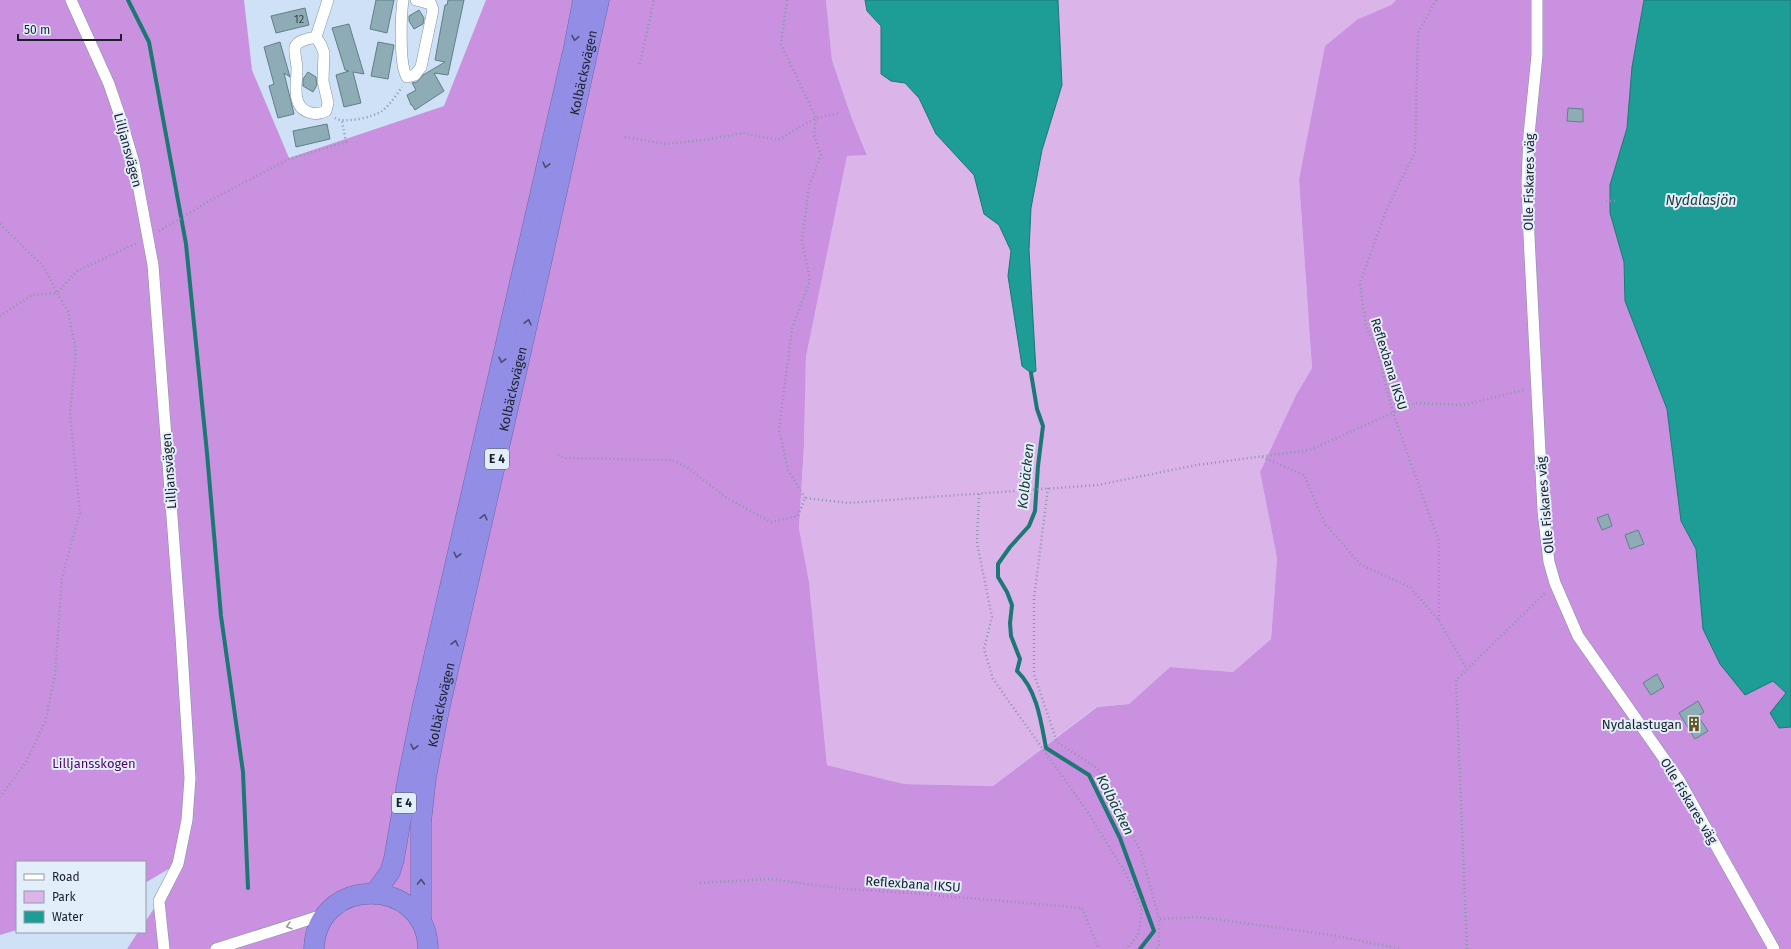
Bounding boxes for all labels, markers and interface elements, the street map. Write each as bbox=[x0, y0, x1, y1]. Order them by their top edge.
house number: 12 bbox=[294, 13, 304, 26]
scale bar bbox=[18, 16, 121, 42]
text: 50 m bbox=[24, 23, 50, 37]
street label: Kolbäcksvägen bbox=[566, 29, 600, 117]
one-way arrow bbox=[572, 35, 580, 41]
street label: Lilljansvägen bbox=[111, 111, 145, 189]
street label: Olle Fiskares väg bbox=[1521, 133, 1537, 231]
one-way arrow bbox=[543, 162, 551, 168]
water label: Nydalasjön bbox=[1666, 192, 1736, 209]
street label: Reflexbana IKSU bbox=[1368, 316, 1410, 412]
one-way arrow bbox=[524, 319, 532, 325]
street label: Kolbäcksvägen bbox=[495, 345, 529, 433]
one-way arrow bbox=[498, 357, 506, 363]
street label: Lilljansvägen bbox=[159, 432, 179, 510]
water label: Kolbäcken bbox=[1014, 442, 1038, 510]
road number: E 4 bbox=[485, 449, 509, 469]
street label: Olle Fiskares väg bbox=[1533, 456, 1557, 554]
one-way arrow bbox=[479, 514, 487, 520]
one-way arrow bbox=[454, 552, 462, 558]
one-way arrow bbox=[450, 640, 458, 647]
street label: Kolbäcksvägen bbox=[424, 661, 457, 749]
building icon: Nydalastugan bbox=[1685, 715, 1703, 733]
place label: Nydalastugan bbox=[1602, 717, 1682, 732]
one-way arrow bbox=[411, 744, 419, 750]
street label: Olle Fiskares väg bbox=[1657, 755, 1721, 847]
park label: Lilljansskogen bbox=[52, 756, 136, 771]
water label: Kolbäcken bbox=[1092, 772, 1138, 838]
road number: E 4 bbox=[392, 793, 416, 813]
legend bbox=[16, 861, 146, 933]
text: Road bbox=[52, 870, 80, 884]
street label: Reflexbana IKSU bbox=[865, 873, 961, 895]
one-way arrow bbox=[417, 879, 425, 885]
text: Park bbox=[52, 890, 76, 904]
text: Water bbox=[52, 910, 84, 924]
one-way arrow bbox=[286, 921, 293, 930]

